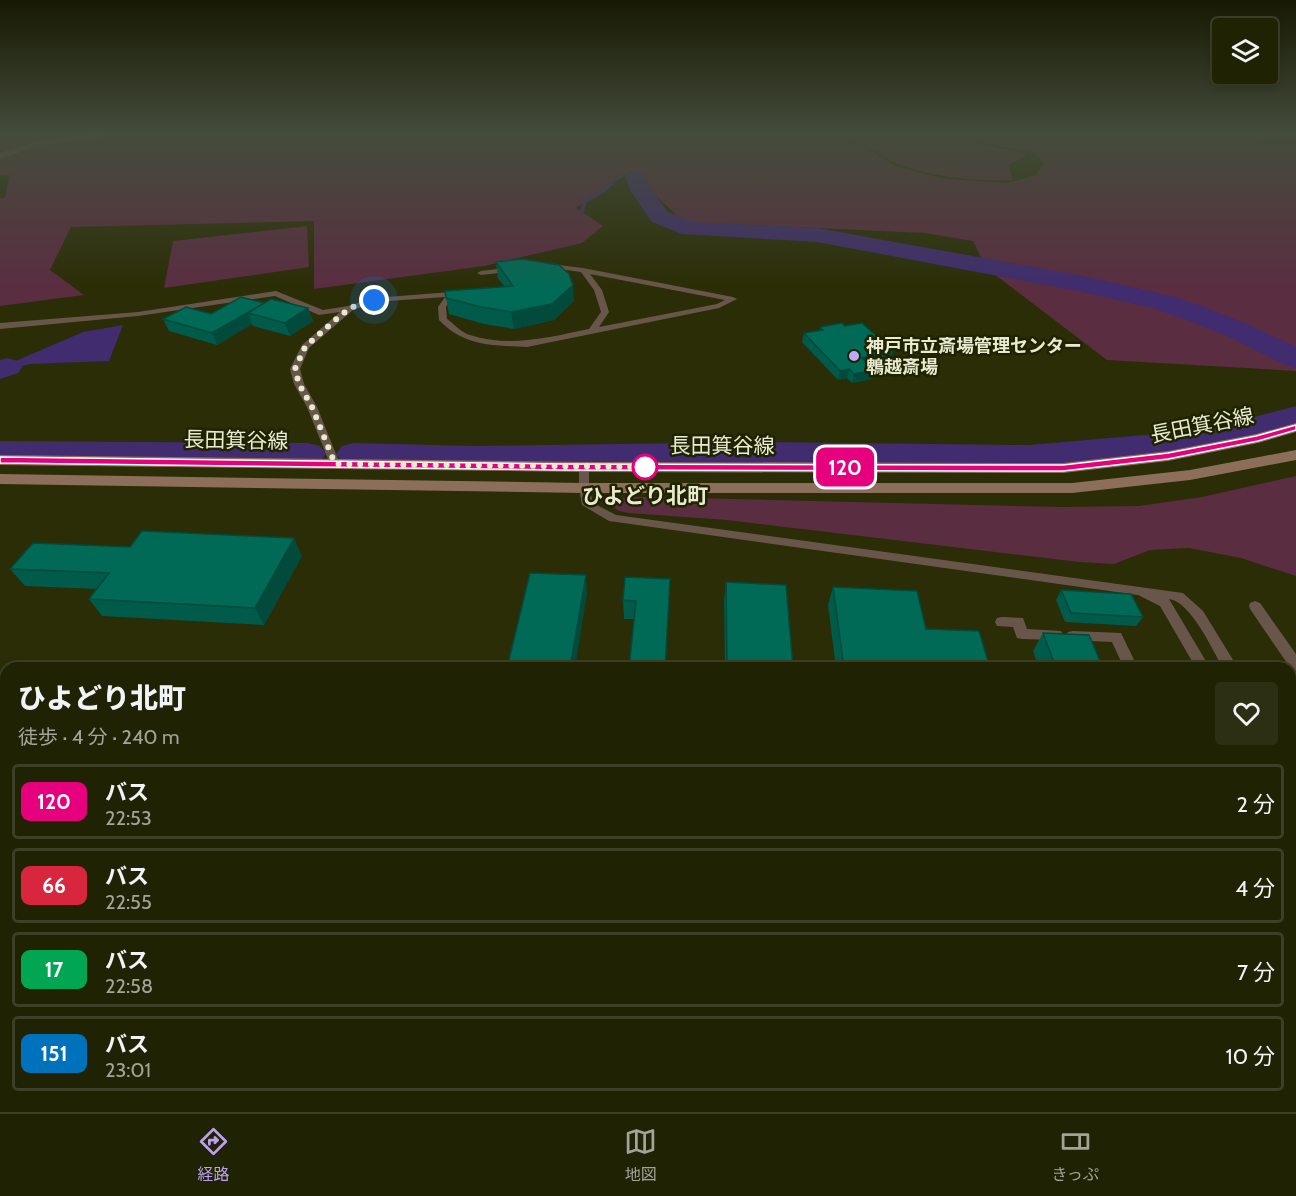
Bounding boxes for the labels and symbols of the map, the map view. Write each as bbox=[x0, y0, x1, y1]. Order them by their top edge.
your location bbox=[359, 285, 389, 315]
place label: 神戸市立斎場管理センター 鵯越斎場 bbox=[866, 335, 1082, 378]
marker: 神戸市立斎場管理センター 鵯越斎場 bbox=[847, 349, 861, 363]
street label: 長田箕谷線 bbox=[1148, 403, 1256, 447]
street label: 長田箕谷線 bbox=[183, 427, 289, 453]
street label: 長田箕谷線 bbox=[670, 433, 775, 458]
line badge: 120 bbox=[810, 448, 880, 486]
marker: ひよどり北町 bbox=[632, 454, 658, 480]
place label: ひよどり北町 bbox=[582, 483, 708, 508]

